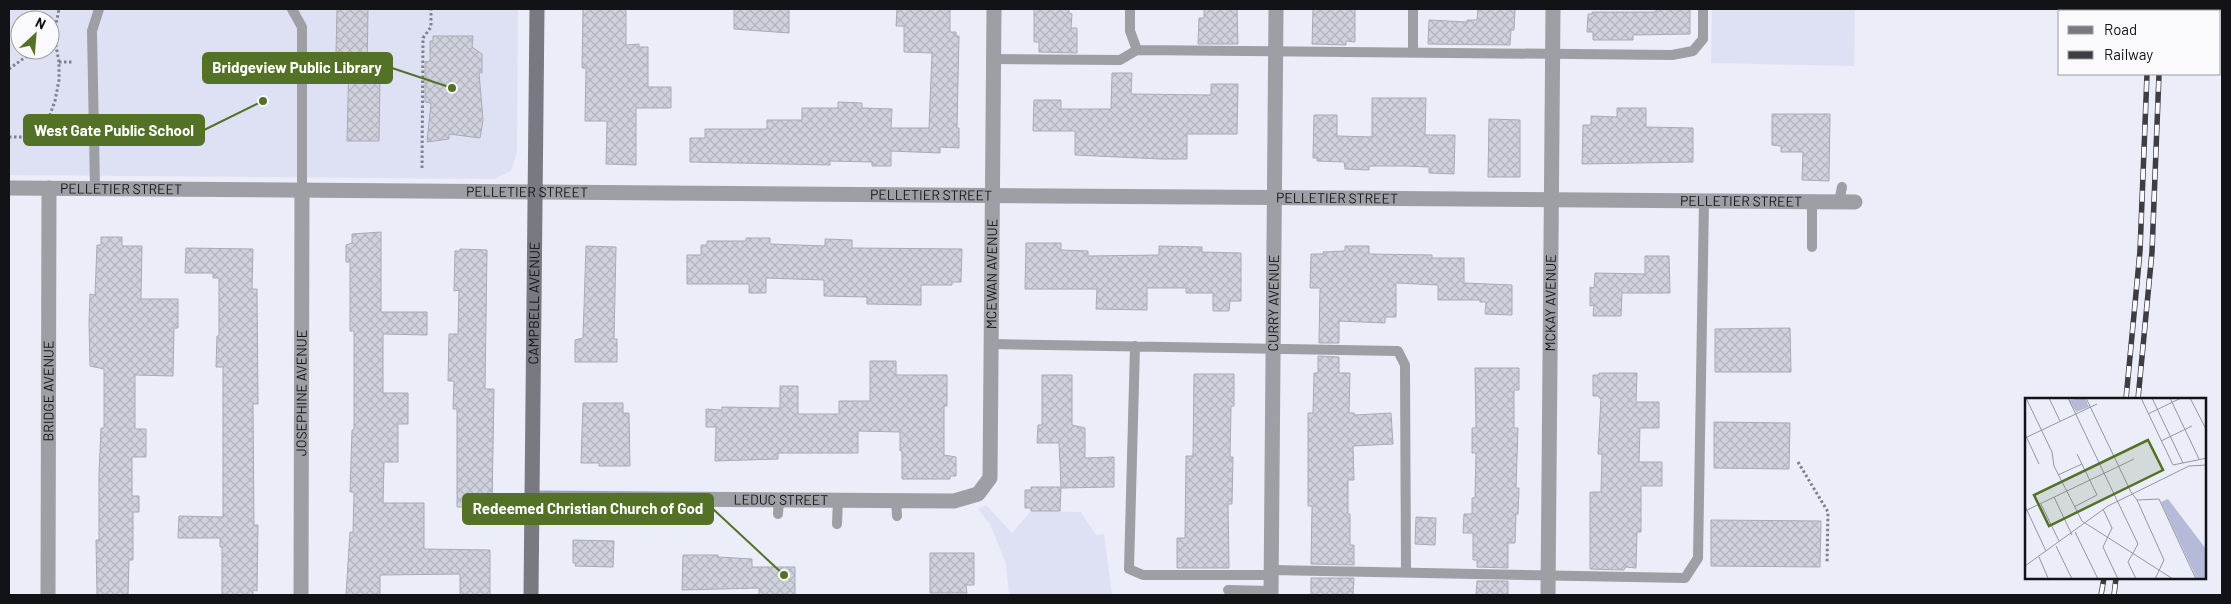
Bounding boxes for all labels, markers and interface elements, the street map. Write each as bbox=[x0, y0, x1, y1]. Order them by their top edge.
north arrow bbox=[10, 10, 60, 60]
legend bbox=[2058, 10, 2221, 75]
text: N bbox=[33, 13, 49, 33]
text: Road bbox=[2104, 20, 2137, 38]
text: Railway bbox=[2104, 45, 2153, 63]
callout: Bridgeview Public Library bbox=[203, 53, 392, 83]
text: Bridgeview Public Library bbox=[212, 58, 382, 76]
callout: West Gate Public School bbox=[24, 115, 204, 145]
text: West Gate Public School bbox=[34, 121, 194, 139]
street label: PELLETIER STREET bbox=[60, 179, 182, 197]
street label: PELLETIER STREET bbox=[466, 182, 588, 200]
street label: PELLETIER STREET bbox=[870, 186, 992, 203]
street label: PELLETIER STREET bbox=[1276, 189, 1398, 207]
street label: PELLETIER STREET bbox=[1680, 192, 1802, 210]
street label: MCEWAN AVENUE bbox=[982, 219, 1000, 329]
street label: CAMPBELL AVENUE bbox=[524, 242, 543, 364]
street label: MCKAY AVENUE bbox=[1541, 254, 1559, 352]
street label: CURRY AVENUE bbox=[1264, 255, 1282, 351]
street label: JOSEPHINE AVENUE bbox=[292, 330, 310, 456]
street label: BRIDGE AVENUE bbox=[39, 341, 57, 441]
inset map bbox=[2025, 398, 2206, 579]
street label: LEDUC STREET bbox=[734, 490, 828, 508]
callout: Redeemed Christian Church of God bbox=[463, 494, 713, 524]
text: Redeemed Christian Church of God bbox=[473, 499, 703, 517]

